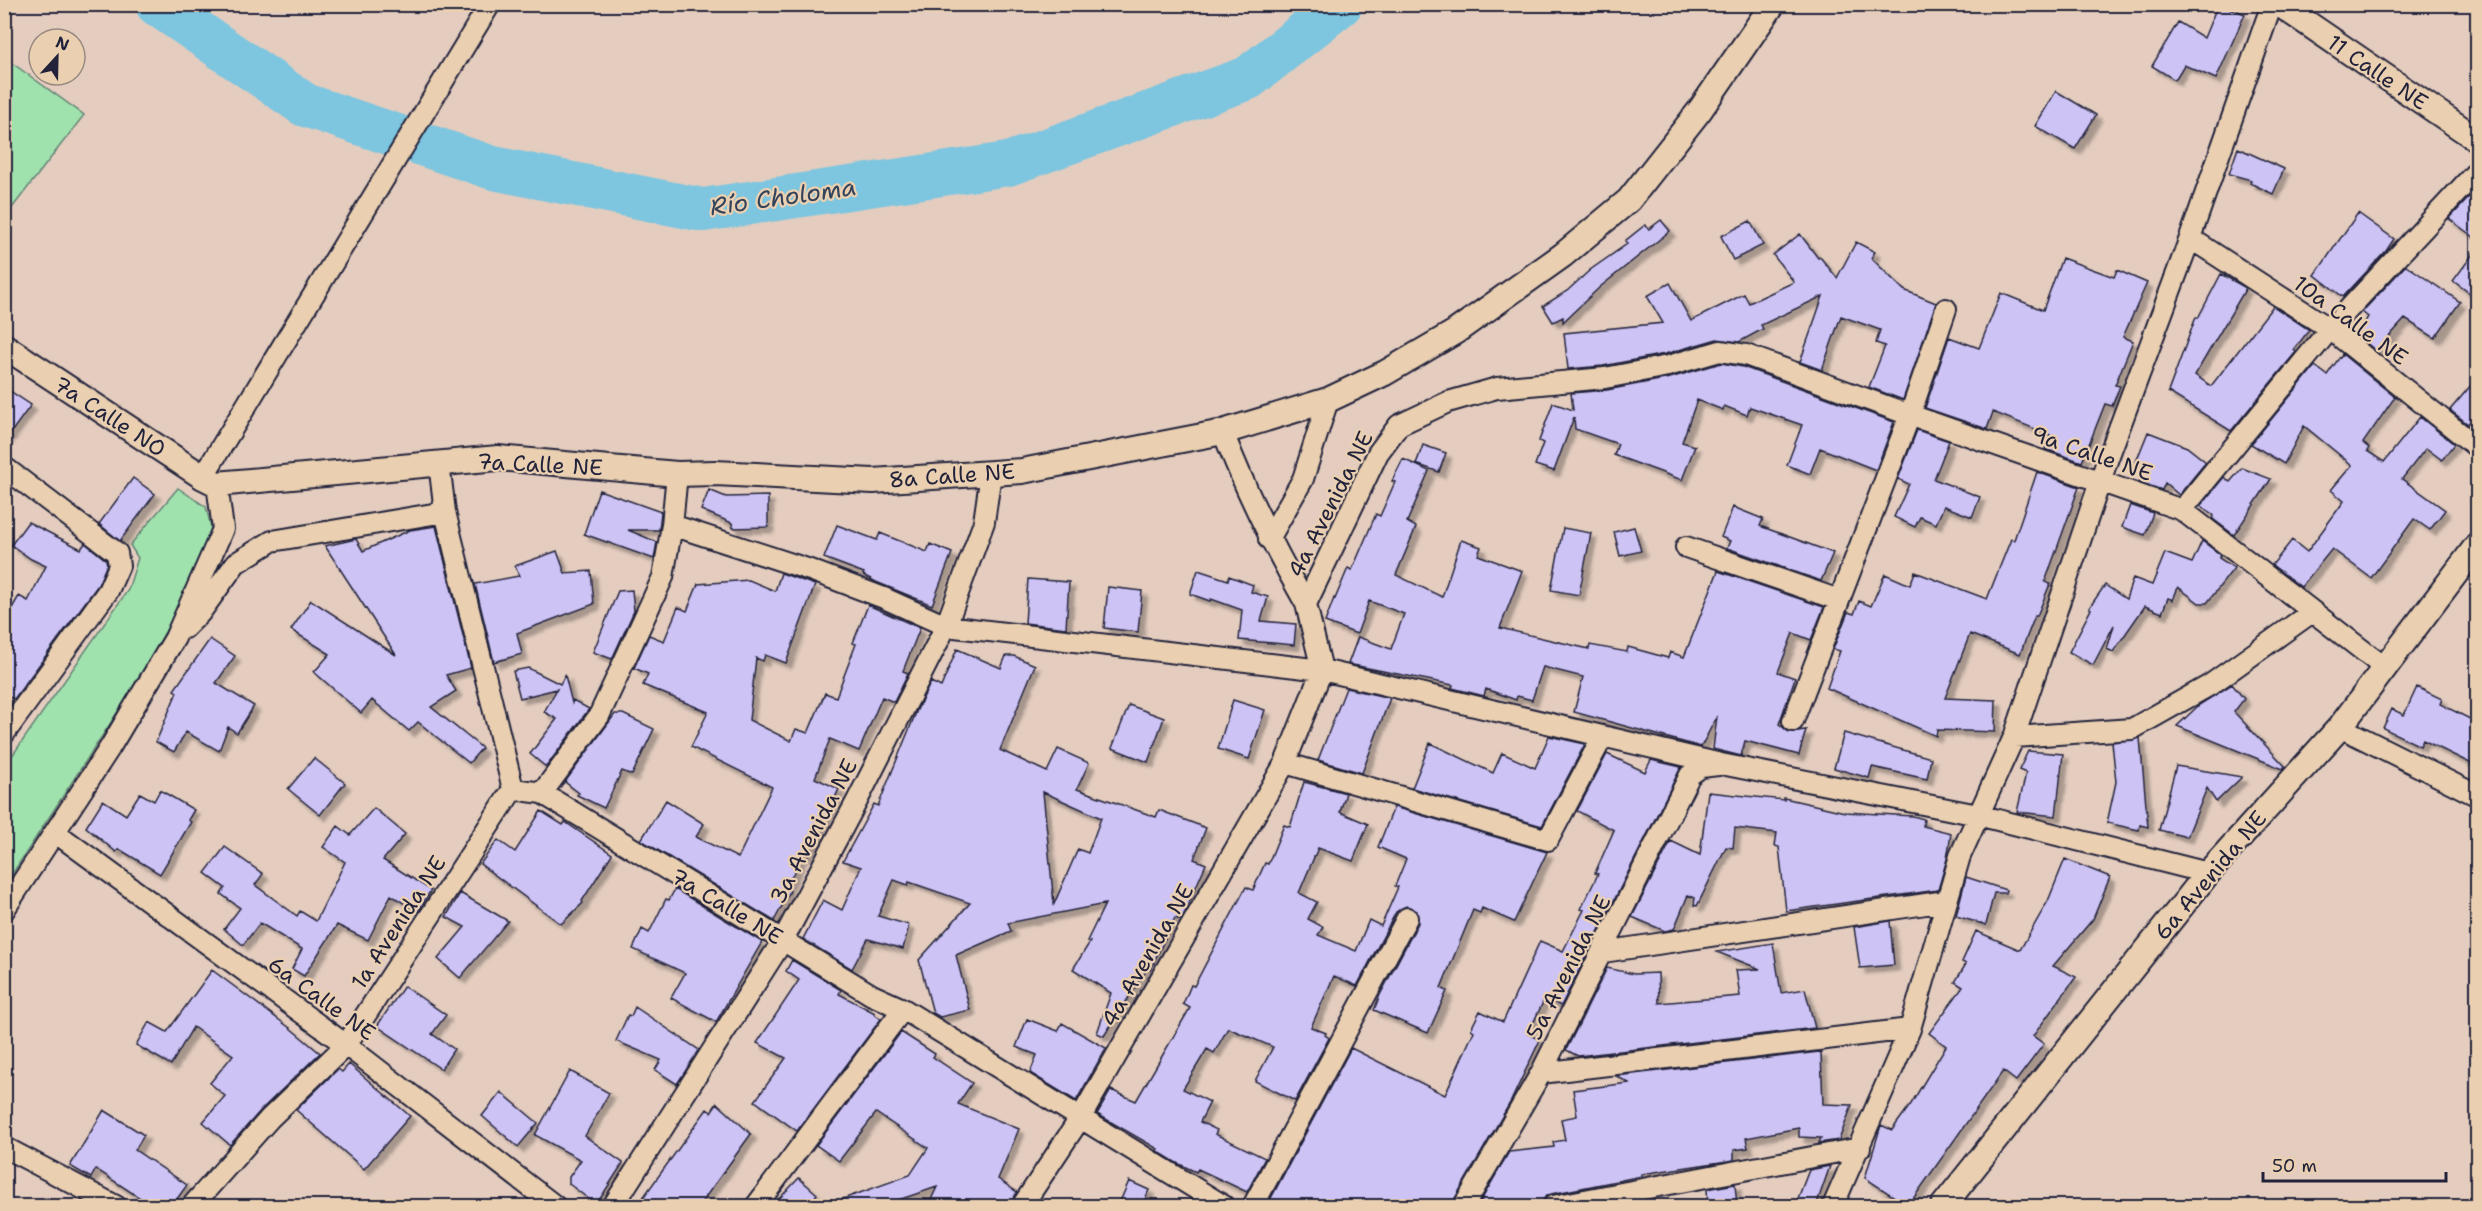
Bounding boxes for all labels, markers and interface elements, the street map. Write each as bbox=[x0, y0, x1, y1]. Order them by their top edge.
north arrow bbox=[27, 27, 87, 87]
street label: 11 Calle NE bbox=[2322, 28, 2434, 117]
text: N bbox=[53, 31, 72, 56]
water label: Río Choloma bbox=[708, 171, 858, 223]
street label: 10a Calle NE bbox=[2288, 269, 2414, 372]
street label: 7a Calle NO bbox=[48, 369, 171, 463]
street label: 9a Calle NE bbox=[2027, 419, 2156, 488]
street label: 4a Avenida NE bbox=[1281, 426, 1380, 582]
street label: 7a Calle NE bbox=[476, 447, 604, 482]
street label: 8a Calle NE bbox=[888, 457, 1016, 494]
street label: 3a Avenida NE bbox=[763, 754, 864, 909]
street label: 6a Avenida NE bbox=[2148, 805, 2273, 946]
street label: 1a Avenida NE bbox=[344, 850, 452, 995]
street label: 7a Calle NE bbox=[665, 862, 788, 951]
street label: 4a Avenida NE bbox=[1095, 879, 1200, 1032]
street label: 5a Avenida NE bbox=[1519, 890, 1617, 1045]
street label: 6a Calle NE bbox=[262, 949, 381, 1047]
scale bar bbox=[2263, 1145, 2446, 1183]
text: 50 m bbox=[2272, 1154, 2317, 1178]

